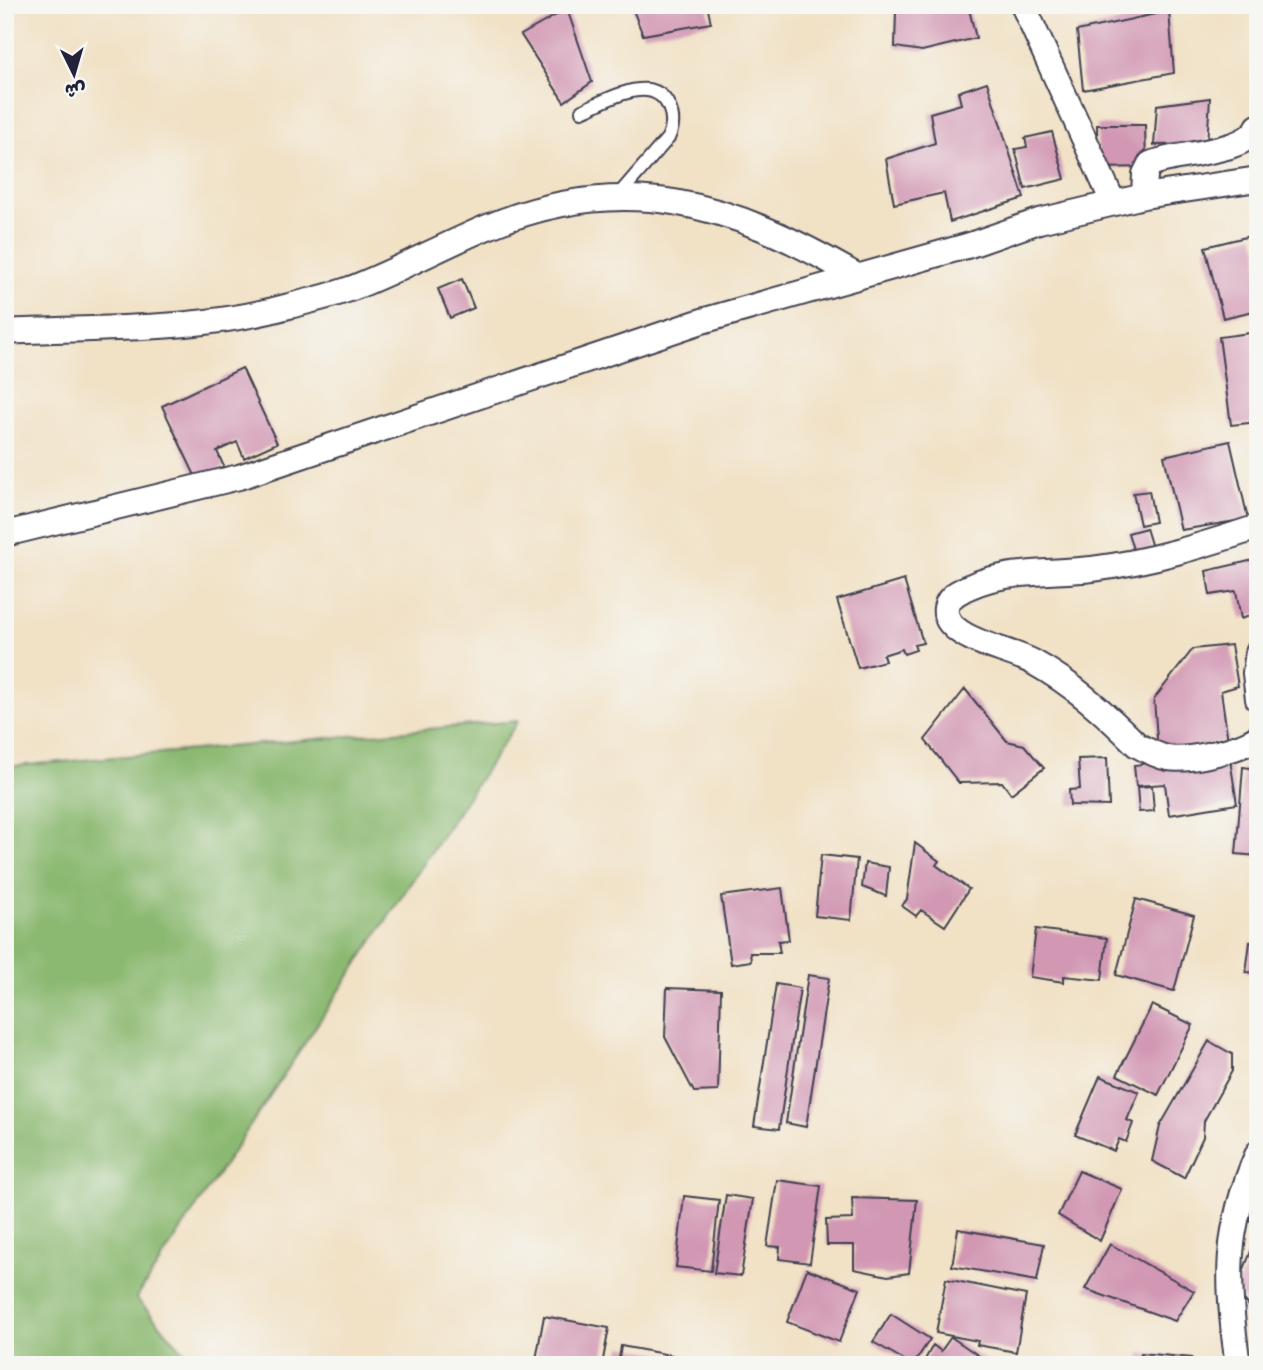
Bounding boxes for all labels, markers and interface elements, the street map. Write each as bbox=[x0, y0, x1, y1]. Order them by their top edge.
north arrow bbox=[38, 38, 108, 108]
text: ش bbox=[64, 77, 87, 103]

